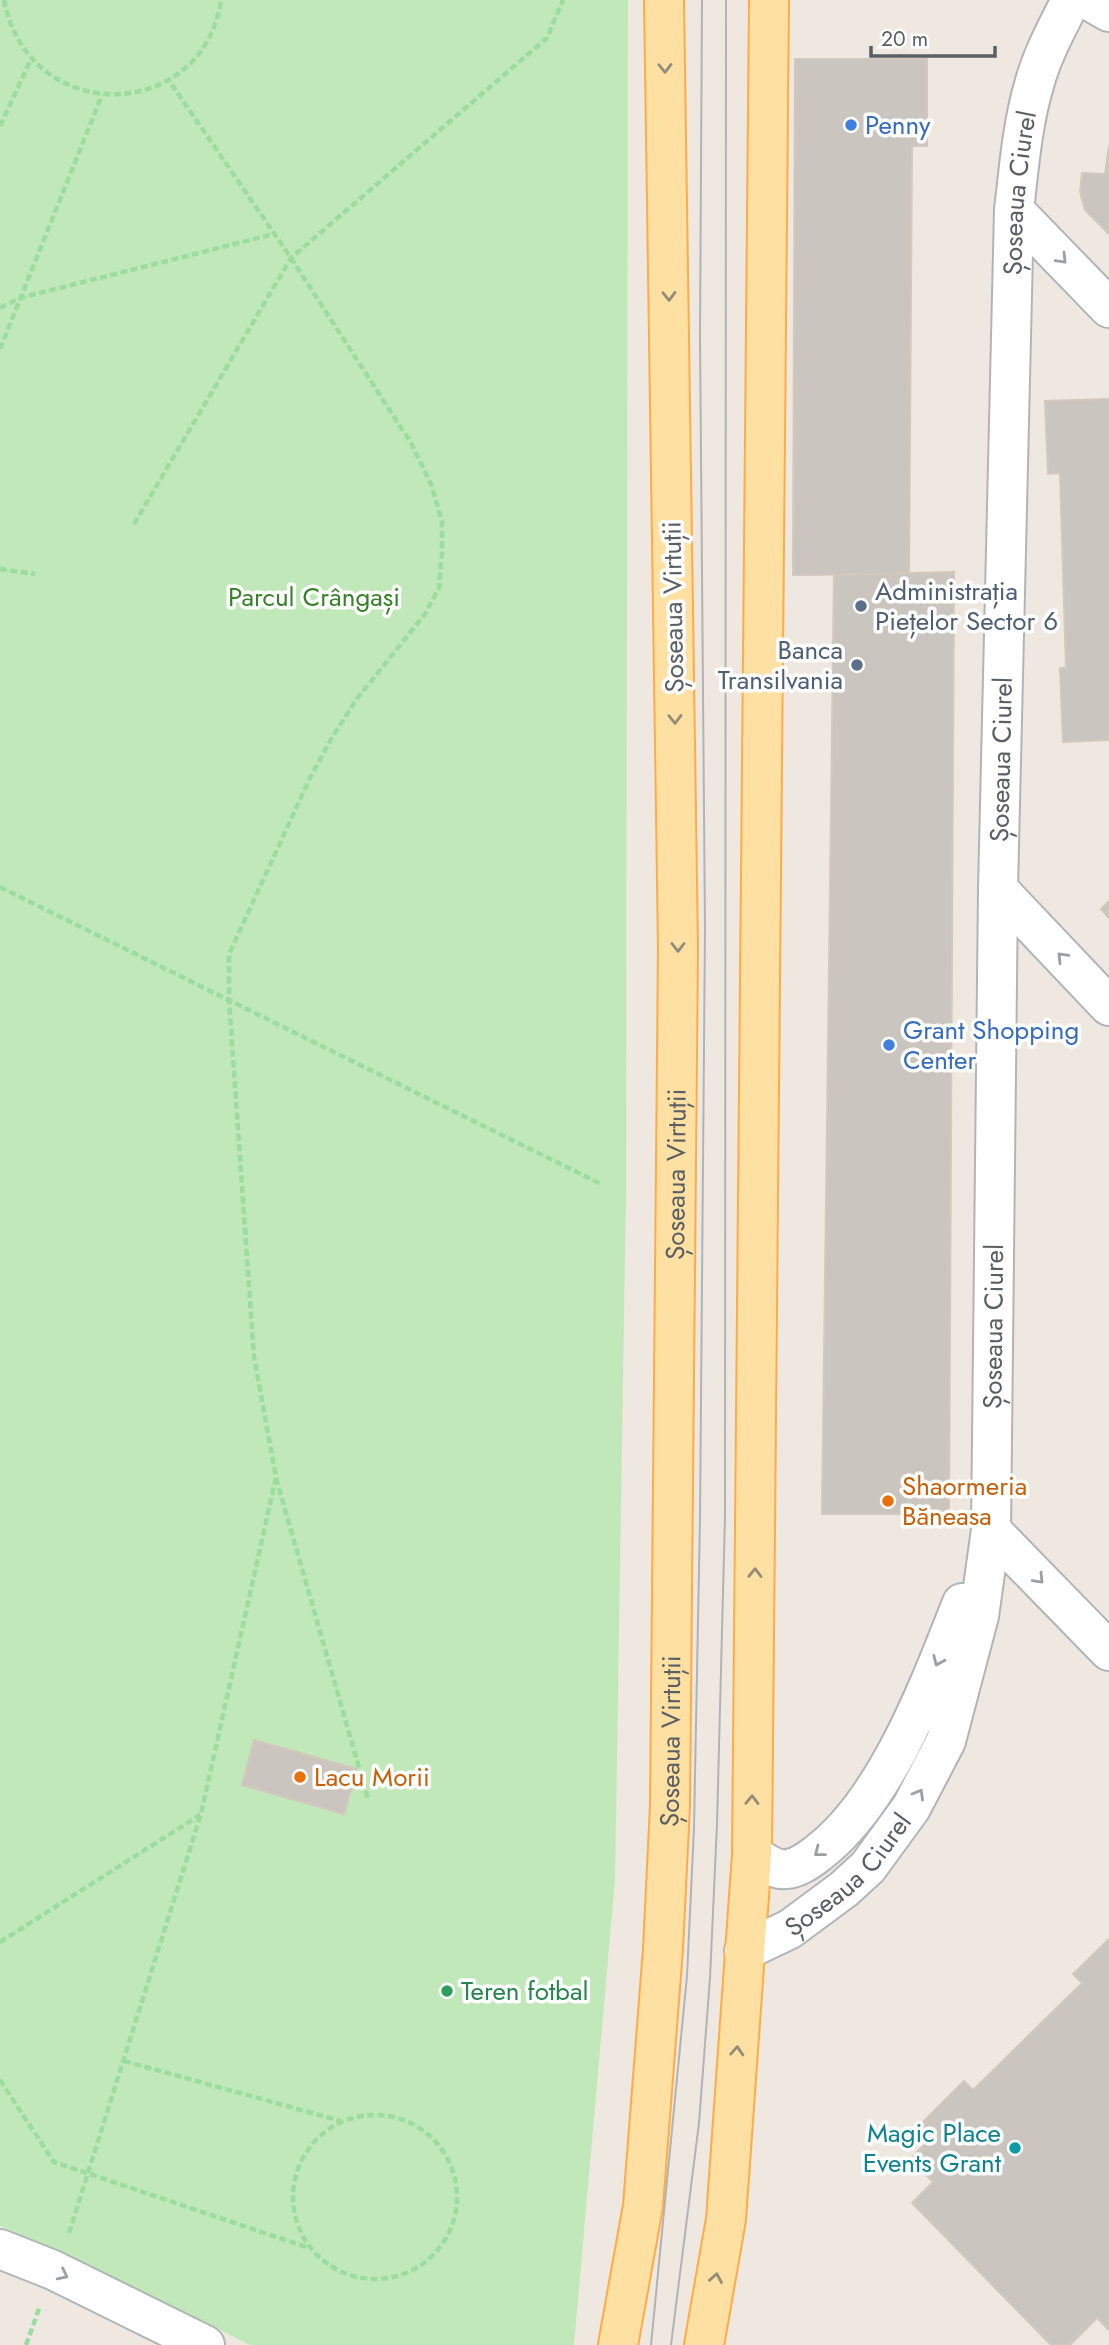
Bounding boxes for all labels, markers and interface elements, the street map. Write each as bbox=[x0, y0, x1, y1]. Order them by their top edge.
scale bar bbox=[871, 14, 995, 58]
text: 20 m bbox=[881, 24, 928, 54]
one-way arrow bbox=[658, 63, 673, 74]
place label: Penny bbox=[865, 106, 931, 144]
street label: Șoseaua Ciurel bbox=[993, 107, 1046, 276]
marker: Penny bbox=[843, 117, 859, 133]
one-way arrow bbox=[1053, 251, 1066, 264]
one-way arrow bbox=[661, 290, 676, 301]
street label: Șoseaua Virtuții bbox=[653, 521, 693, 693]
place label: Administrația Piețelor Sector 6 bbox=[875, 572, 1058, 640]
park label: Parcul Crângași bbox=[228, 578, 400, 616]
marker: Administrația Piețelor Sector 6 bbox=[853, 598, 869, 614]
place label: Banca Transilvania bbox=[718, 631, 843, 699]
marker: Banca Transilvania bbox=[849, 657, 865, 673]
street label: Șoseaua Ciurel bbox=[980, 677, 1022, 842]
one-way arrow bbox=[667, 714, 683, 725]
one-way arrow bbox=[670, 942, 686, 952]
one-way arrow bbox=[1058, 952, 1070, 965]
place label: Grant Shopping Center bbox=[903, 1011, 1079, 1079]
marker: Grant Shopping Center bbox=[881, 1037, 897, 1053]
street label: Șoseaua Virtuții bbox=[656, 1088, 696, 1260]
street label: Șoseaua Ciurel bbox=[973, 1244, 1013, 1409]
place label: Shaormeria Băneasa bbox=[902, 1467, 1027, 1535]
marker: Shaormeria Băneasa bbox=[880, 1493, 896, 1509]
one-way arrow bbox=[747, 1567, 763, 1577]
one-way arrow bbox=[1030, 1571, 1043, 1584]
one-way arrow bbox=[932, 1654, 946, 1666]
street label: Șoseaua Virtuții bbox=[650, 1655, 690, 1828]
place label: Lacu Morii bbox=[314, 1758, 430, 1796]
marker: Lacu Morii bbox=[292, 1769, 308, 1785]
one-way arrow bbox=[911, 1789, 924, 1801]
one-way arrow bbox=[745, 1794, 760, 1805]
street label: Șoseaua Ciurel bbox=[777, 1805, 920, 1946]
one-way arrow bbox=[815, 1844, 827, 1857]
place label: Teren fotbal bbox=[461, 1972, 588, 2010]
marker: Teren fotbal bbox=[439, 1983, 455, 1999]
one-way arrow bbox=[729, 2046, 744, 2057]
place label: Magic Place Events Grant bbox=[863, 2114, 1002, 2182]
marker: Magic Place Events Grant bbox=[1007, 2140, 1023, 2156]
one-way arrow bbox=[56, 2267, 68, 2281]
one-way arrow bbox=[708, 2272, 723, 2284]

